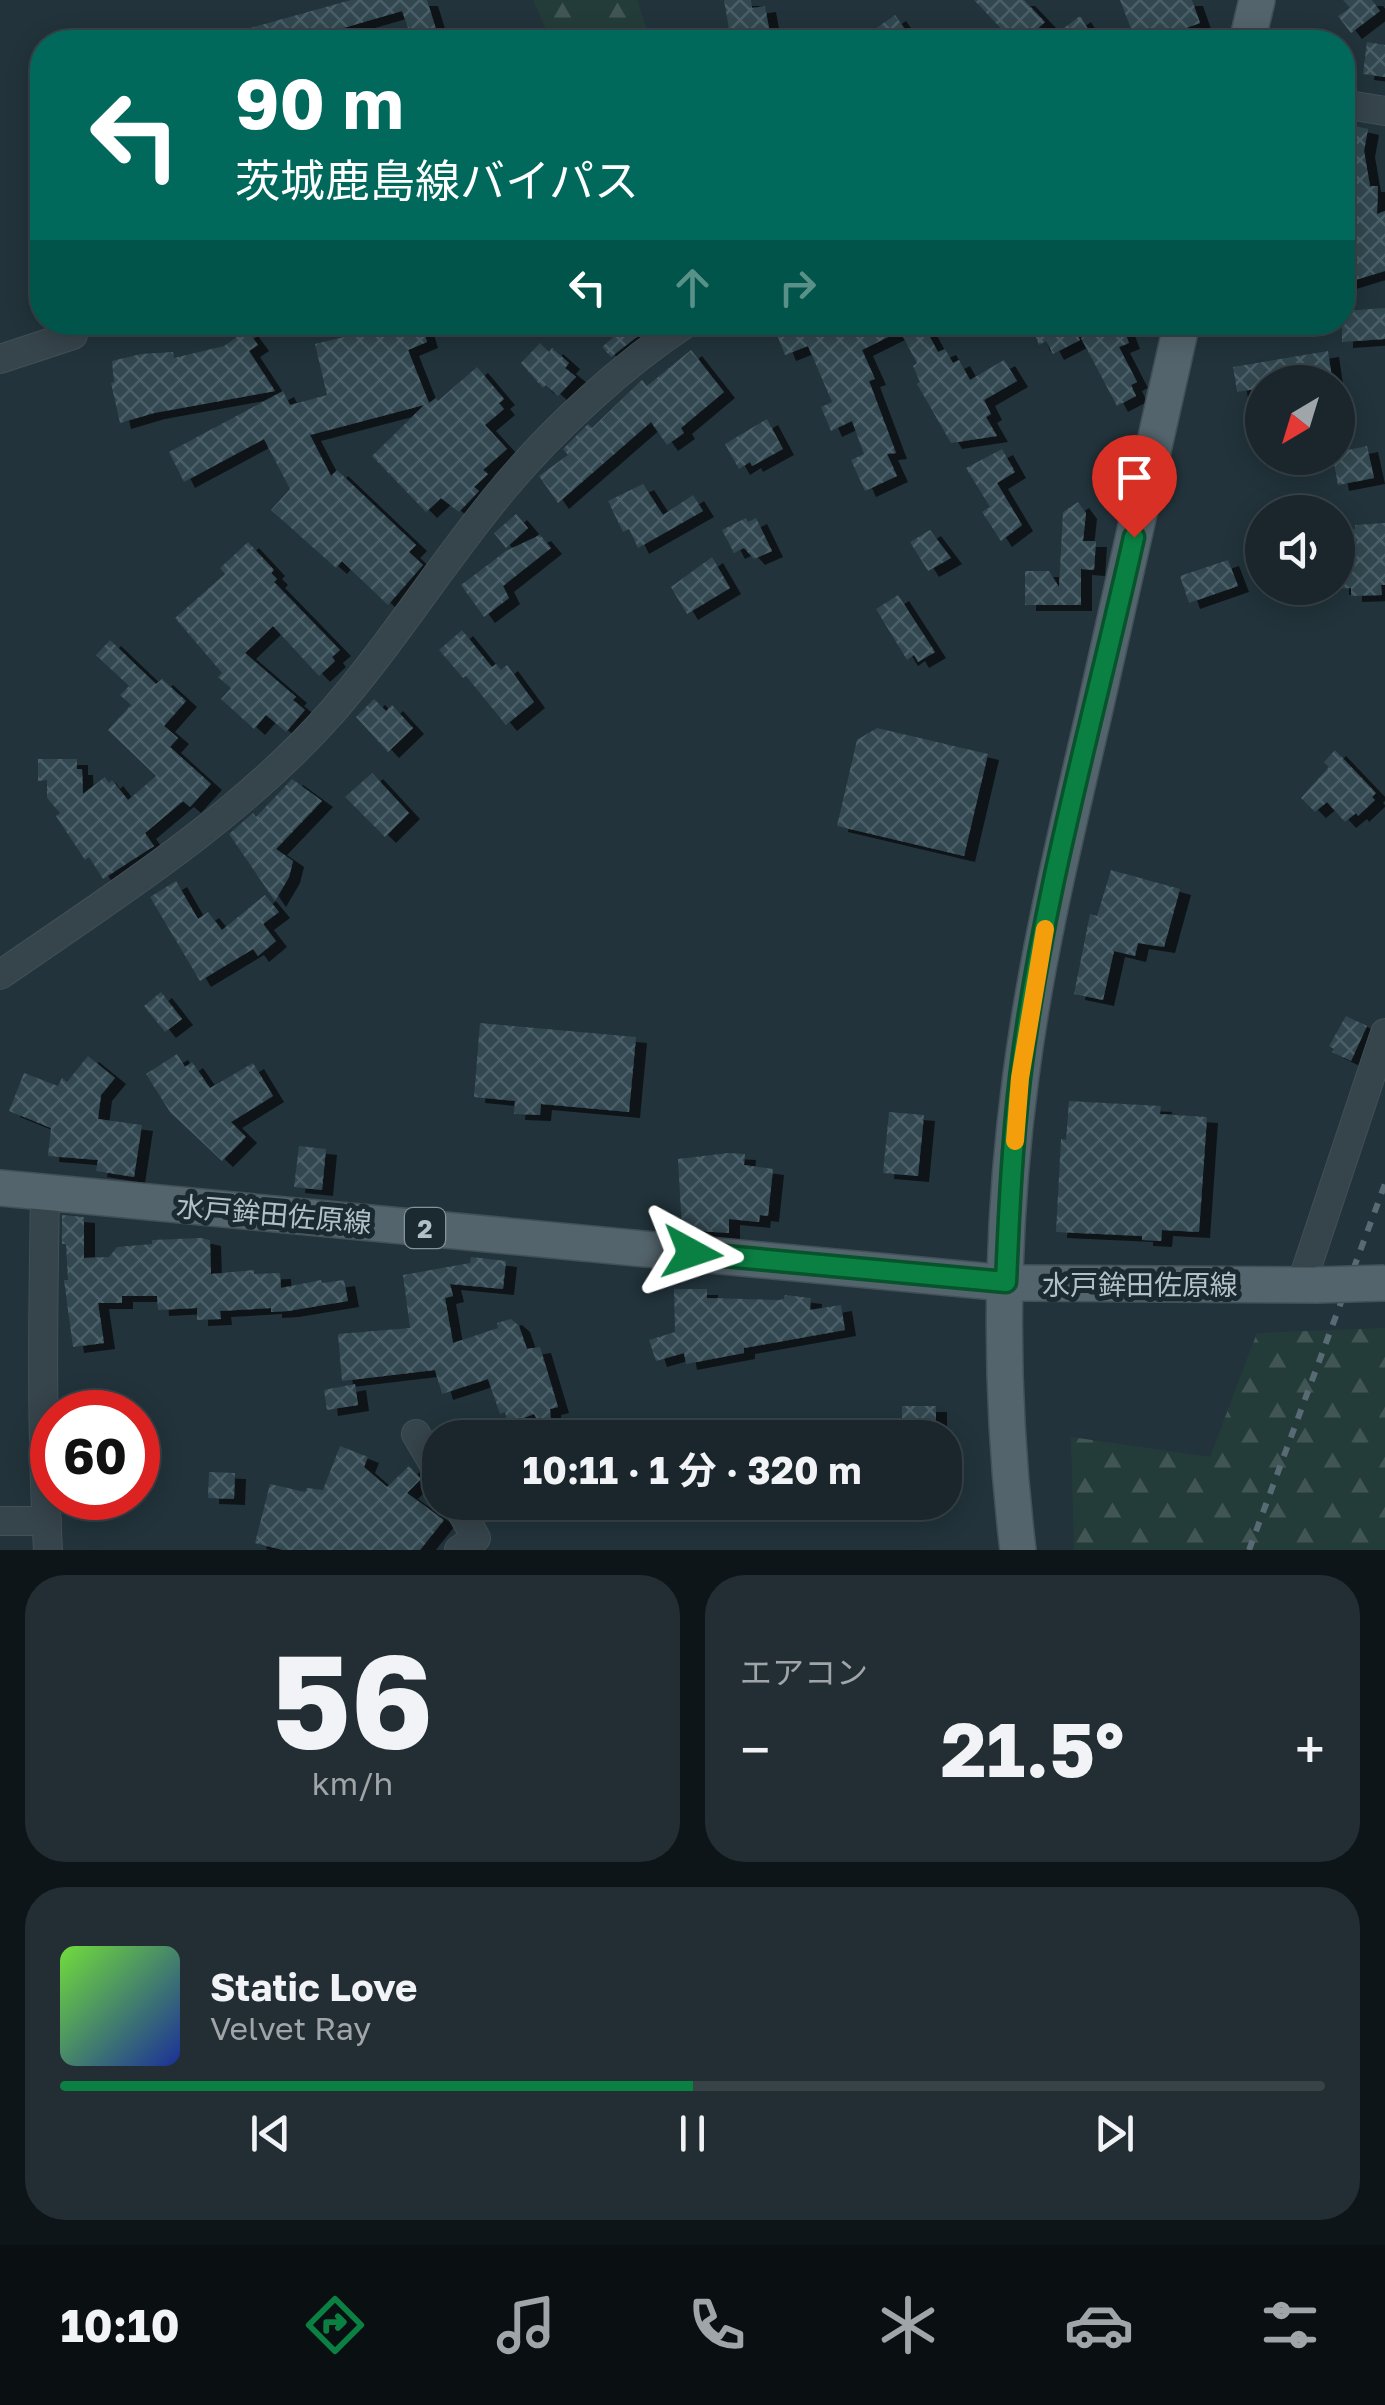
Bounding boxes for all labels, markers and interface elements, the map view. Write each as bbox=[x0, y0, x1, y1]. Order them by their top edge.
text: 90 m bbox=[235, 60, 404, 144]
icon: left bbox=[70, 70, 200, 200]
text: 茨城鹿島線バイパス bbox=[235, 153, 639, 207]
icon: left bbox=[560, 260, 615, 315]
icon: ahead bbox=[665, 260, 720, 315]
icon: right bbox=[770, 260, 825, 315]
north arrow bbox=[1245, 365, 1355, 475]
map controls bbox=[1245, 365, 1355, 605]
pin bbox=[1092, 435, 1177, 538]
icon: arrive bbox=[1107, 450, 1162, 505]
button: sound bbox=[1245, 495, 1355, 605]
street label: 水戸鉾田佐原線 bbox=[175, 1189, 373, 1239]
position arrow bbox=[640, 1201, 744, 1305]
road number: 2 bbox=[405, 1208, 445, 1248]
street label: 水戸鉾田佐原線 bbox=[1042, 1268, 1238, 1301]
speed limit sign: 60 bbox=[30, 1390, 160, 1520]
text: 10:11 · 1 分 · 320 m bbox=[523, 1447, 861, 1492]
text: 56 bbox=[272, 1621, 433, 1777]
text: エアコン bbox=[740, 1653, 868, 1691]
text: 21.5° bbox=[941, 1703, 1124, 1794]
text: − bbox=[740, 1716, 770, 1782]
text: + bbox=[1295, 1716, 1325, 1782]
text: km/h bbox=[312, 1764, 393, 1802]
text: Static Love bbox=[210, 1964, 417, 2009]
text: Velvet Ray bbox=[210, 2009, 371, 2047]
icon: previous bbox=[243, 2106, 298, 2161]
icon: pause bbox=[665, 2106, 720, 2161]
icon: next bbox=[1087, 2106, 1142, 2161]
icon: directions bbox=[300, 2290, 370, 2360]
icon: music bbox=[491, 2290, 561, 2360]
icon: phone bbox=[682, 2290, 752, 2360]
icon: climate bbox=[873, 2290, 943, 2360]
icon: car bbox=[1064, 2290, 1134, 2360]
icon: filters bbox=[1255, 2290, 1325, 2360]
text: 10:10 bbox=[60, 2298, 180, 2352]

